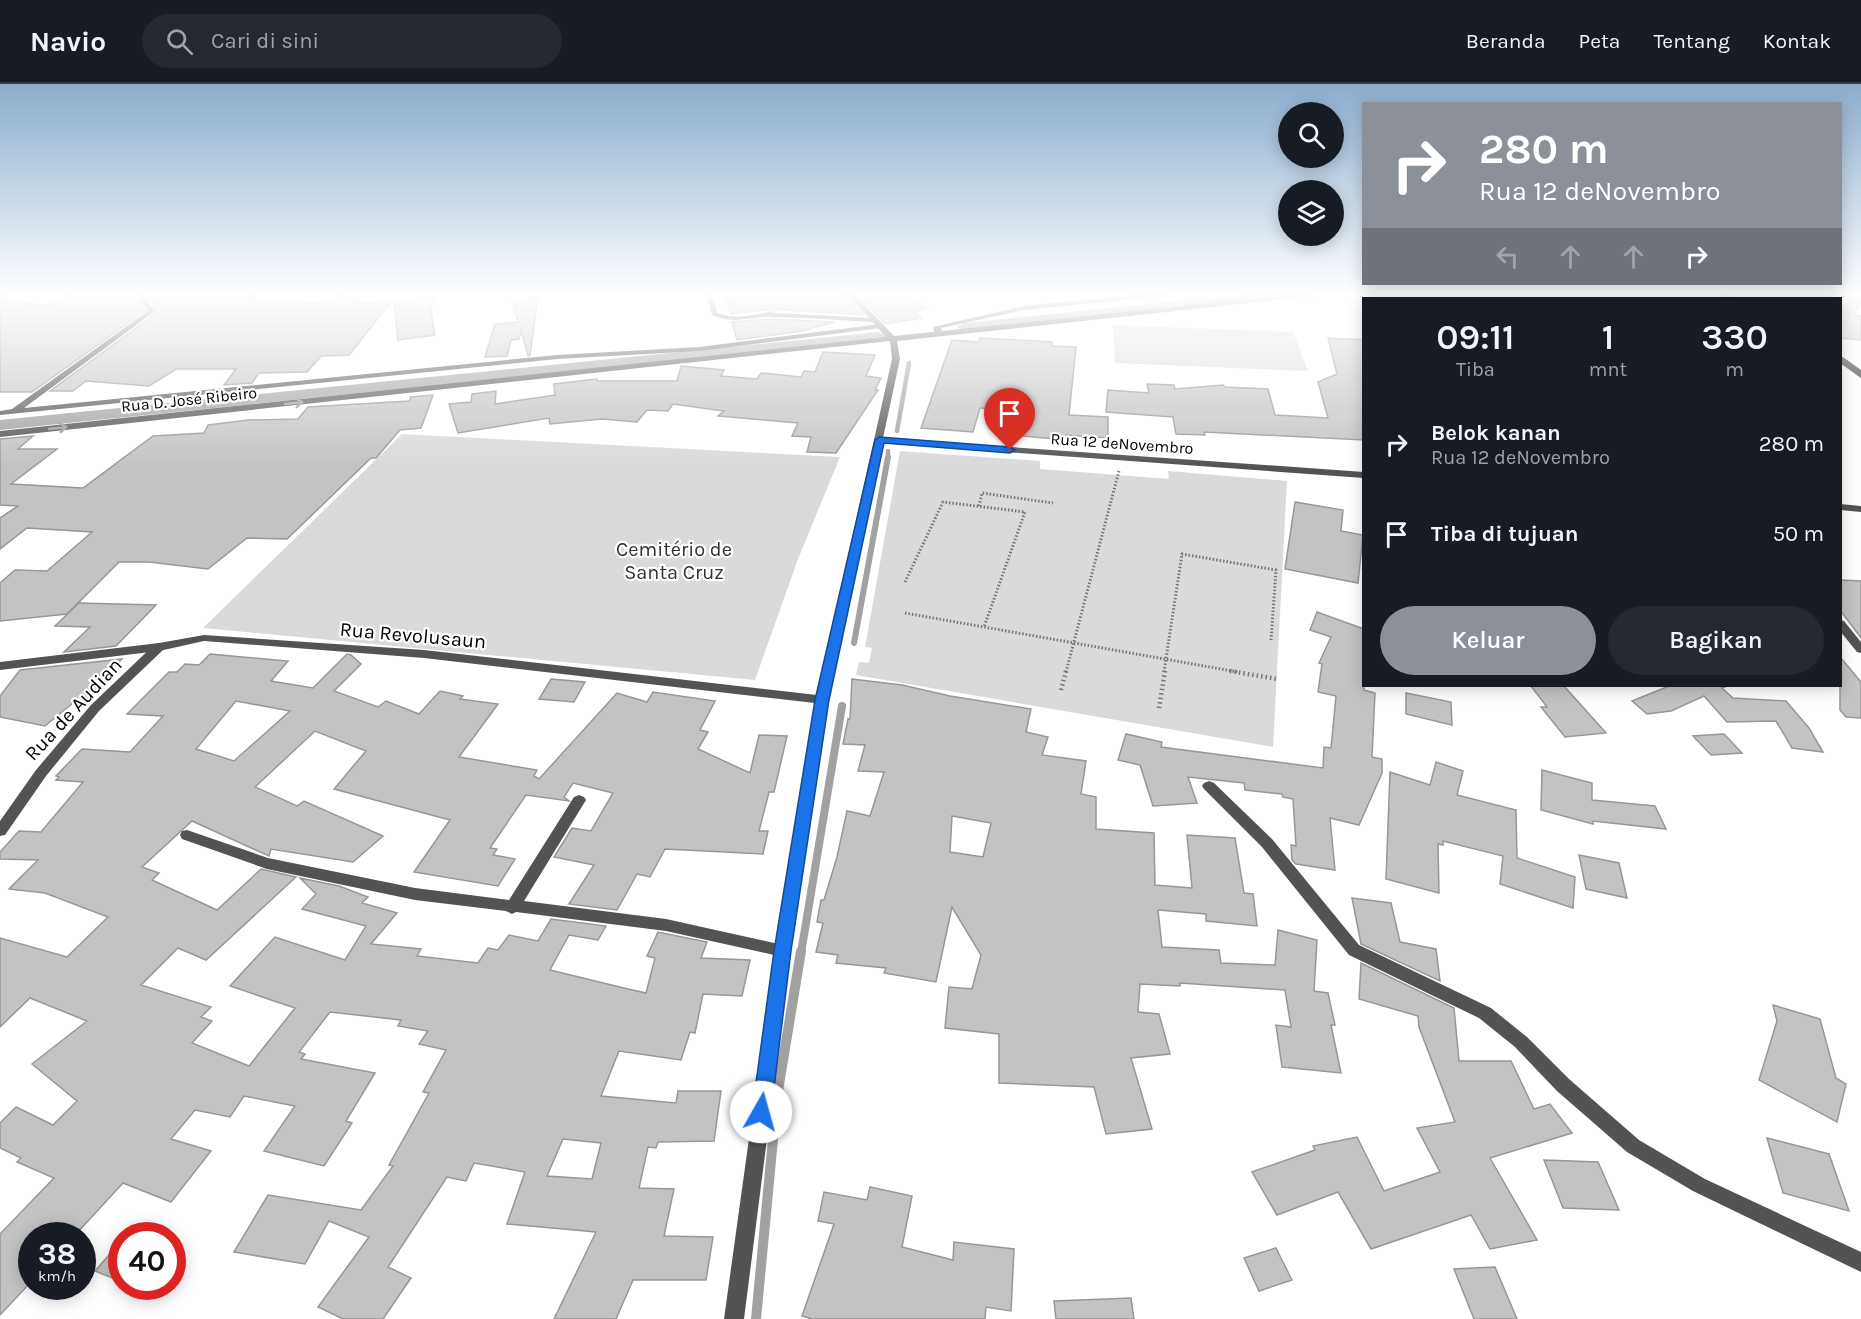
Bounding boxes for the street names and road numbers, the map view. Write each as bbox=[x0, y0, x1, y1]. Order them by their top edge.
street label: Rua D. José Ribeiro bbox=[120, 383, 258, 416]
street label: Rua 12 deNovembro bbox=[1050, 429, 1194, 458]
street label: Rua Revolusaun bbox=[339, 618, 487, 653]
street label: Rua de Audian bbox=[20, 653, 127, 765]

